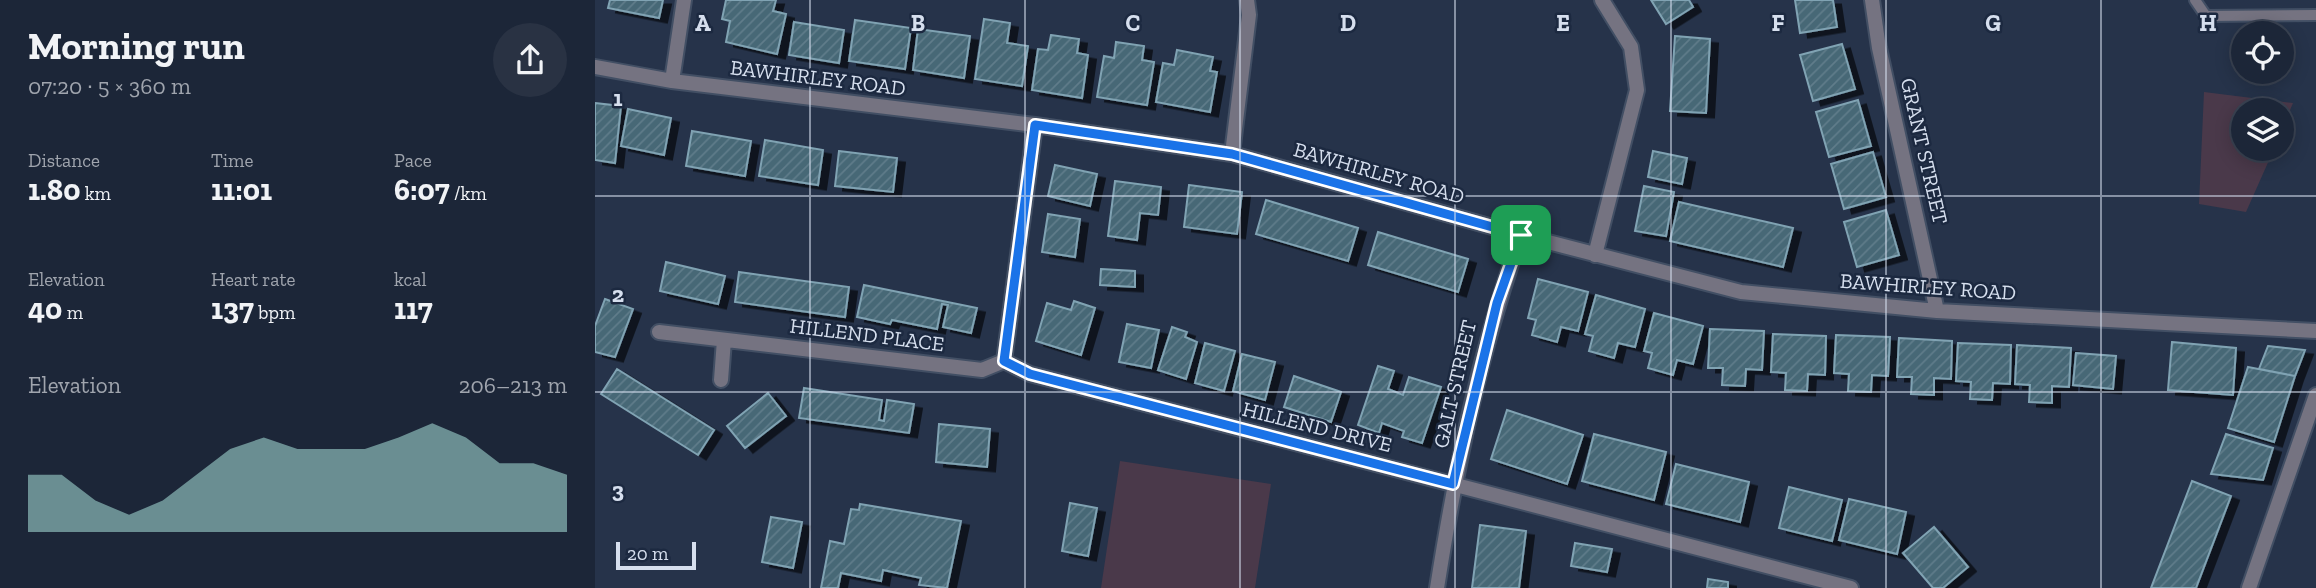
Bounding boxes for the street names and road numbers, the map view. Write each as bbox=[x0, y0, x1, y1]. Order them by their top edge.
street label: BAWHIRLEY ROAD bbox=[729, 54, 907, 101]
street label: GRANT STREET bbox=[1896, 76, 1953, 226]
street label: BAWHIRLEY ROAD bbox=[1291, 136, 1467, 209]
street label: BAWHIRLEY ROAD bbox=[1839, 268, 2017, 305]
street label: HILLEND PLACE bbox=[788, 313, 946, 356]
street label: GALT STREET bbox=[1428, 317, 1481, 450]
street label: HILLEND DRIVE bbox=[1240, 396, 1394, 457]

